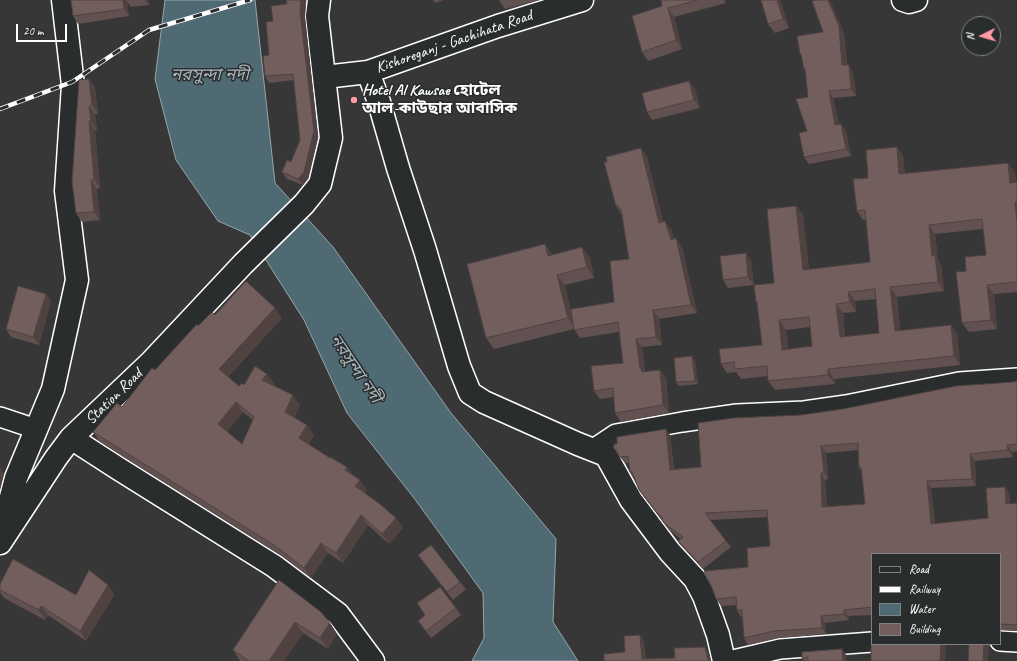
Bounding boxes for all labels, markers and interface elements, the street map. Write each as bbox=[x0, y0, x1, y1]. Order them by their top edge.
street label: Kishoreganj - Gachihata Road bbox=[373, 6, 535, 78]
scale bar bbox=[18, 16, 69, 42]
north arrow bbox=[961, 16, 1001, 56]
text: 20 m bbox=[23, 23, 43, 39]
text: N bbox=[963, 33, 977, 41]
water label: নরসুন্দা নদী bbox=[171, 66, 249, 86]
place label: Hotel Al Kawsae হোটেল আল-কাউছার আবাসিক bbox=[362, 81, 517, 119]
marker: Hotel Al Kawsae হোটেল আল-কাউছার আবাসিক bbox=[349, 95, 359, 105]
water label: নরসুন্দা নদী bbox=[325, 331, 385, 407]
street label: Station Road bbox=[81, 365, 147, 429]
legend bbox=[871, 553, 1001, 645]
text: Road bbox=[909, 561, 929, 577]
text: Railway bbox=[909, 581, 940, 597]
text: Water bbox=[909, 601, 935, 617]
text: Building bbox=[909, 621, 941, 637]

